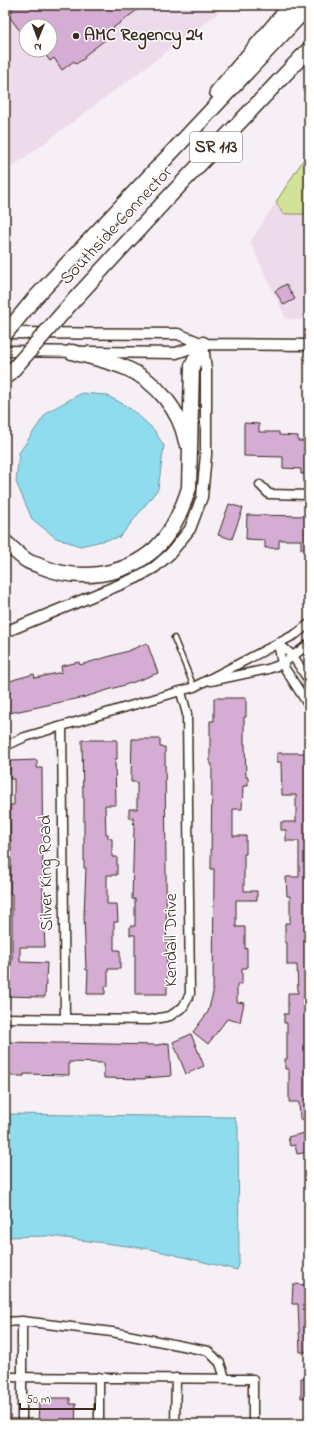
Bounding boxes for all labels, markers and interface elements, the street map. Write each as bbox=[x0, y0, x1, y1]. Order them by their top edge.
north arrow bbox=[18, 18, 58, 58]
place label: AMC Regency 24 bbox=[84, 23, 203, 50]
marker: AMC Regency 24 bbox=[71, 31, 81, 41]
text: N bbox=[34, 39, 42, 55]
road number: SR 113 bbox=[190, 132, 242, 162]
street label: Southside Connector bbox=[55, 160, 180, 292]
street label: Silver King Road bbox=[33, 815, 62, 931]
street label: Kendall Drive bbox=[159, 892, 185, 987]
scale bar bbox=[20, 1385, 95, 1411]
text: 50 m bbox=[26, 1391, 50, 1409]

